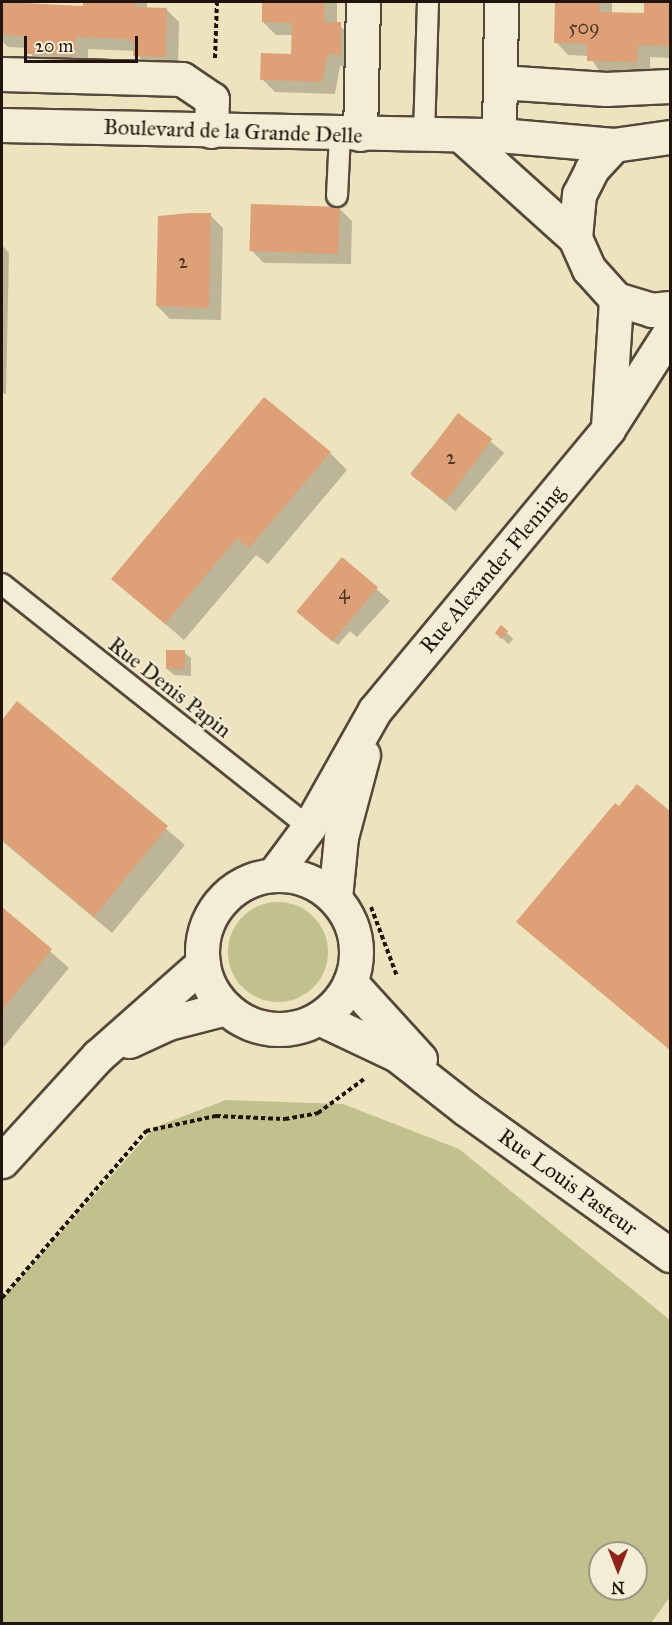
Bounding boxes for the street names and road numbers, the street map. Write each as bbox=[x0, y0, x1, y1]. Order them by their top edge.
street label: Boulevard de la Grande Delle bbox=[103, 113, 363, 149]
street label: Rue Alexander Fleming bbox=[414, 480, 570, 658]
street label: Rue Denis Papin bbox=[103, 631, 237, 743]
street label: Rue Louis Pasteur bbox=[493, 1123, 643, 1241]

